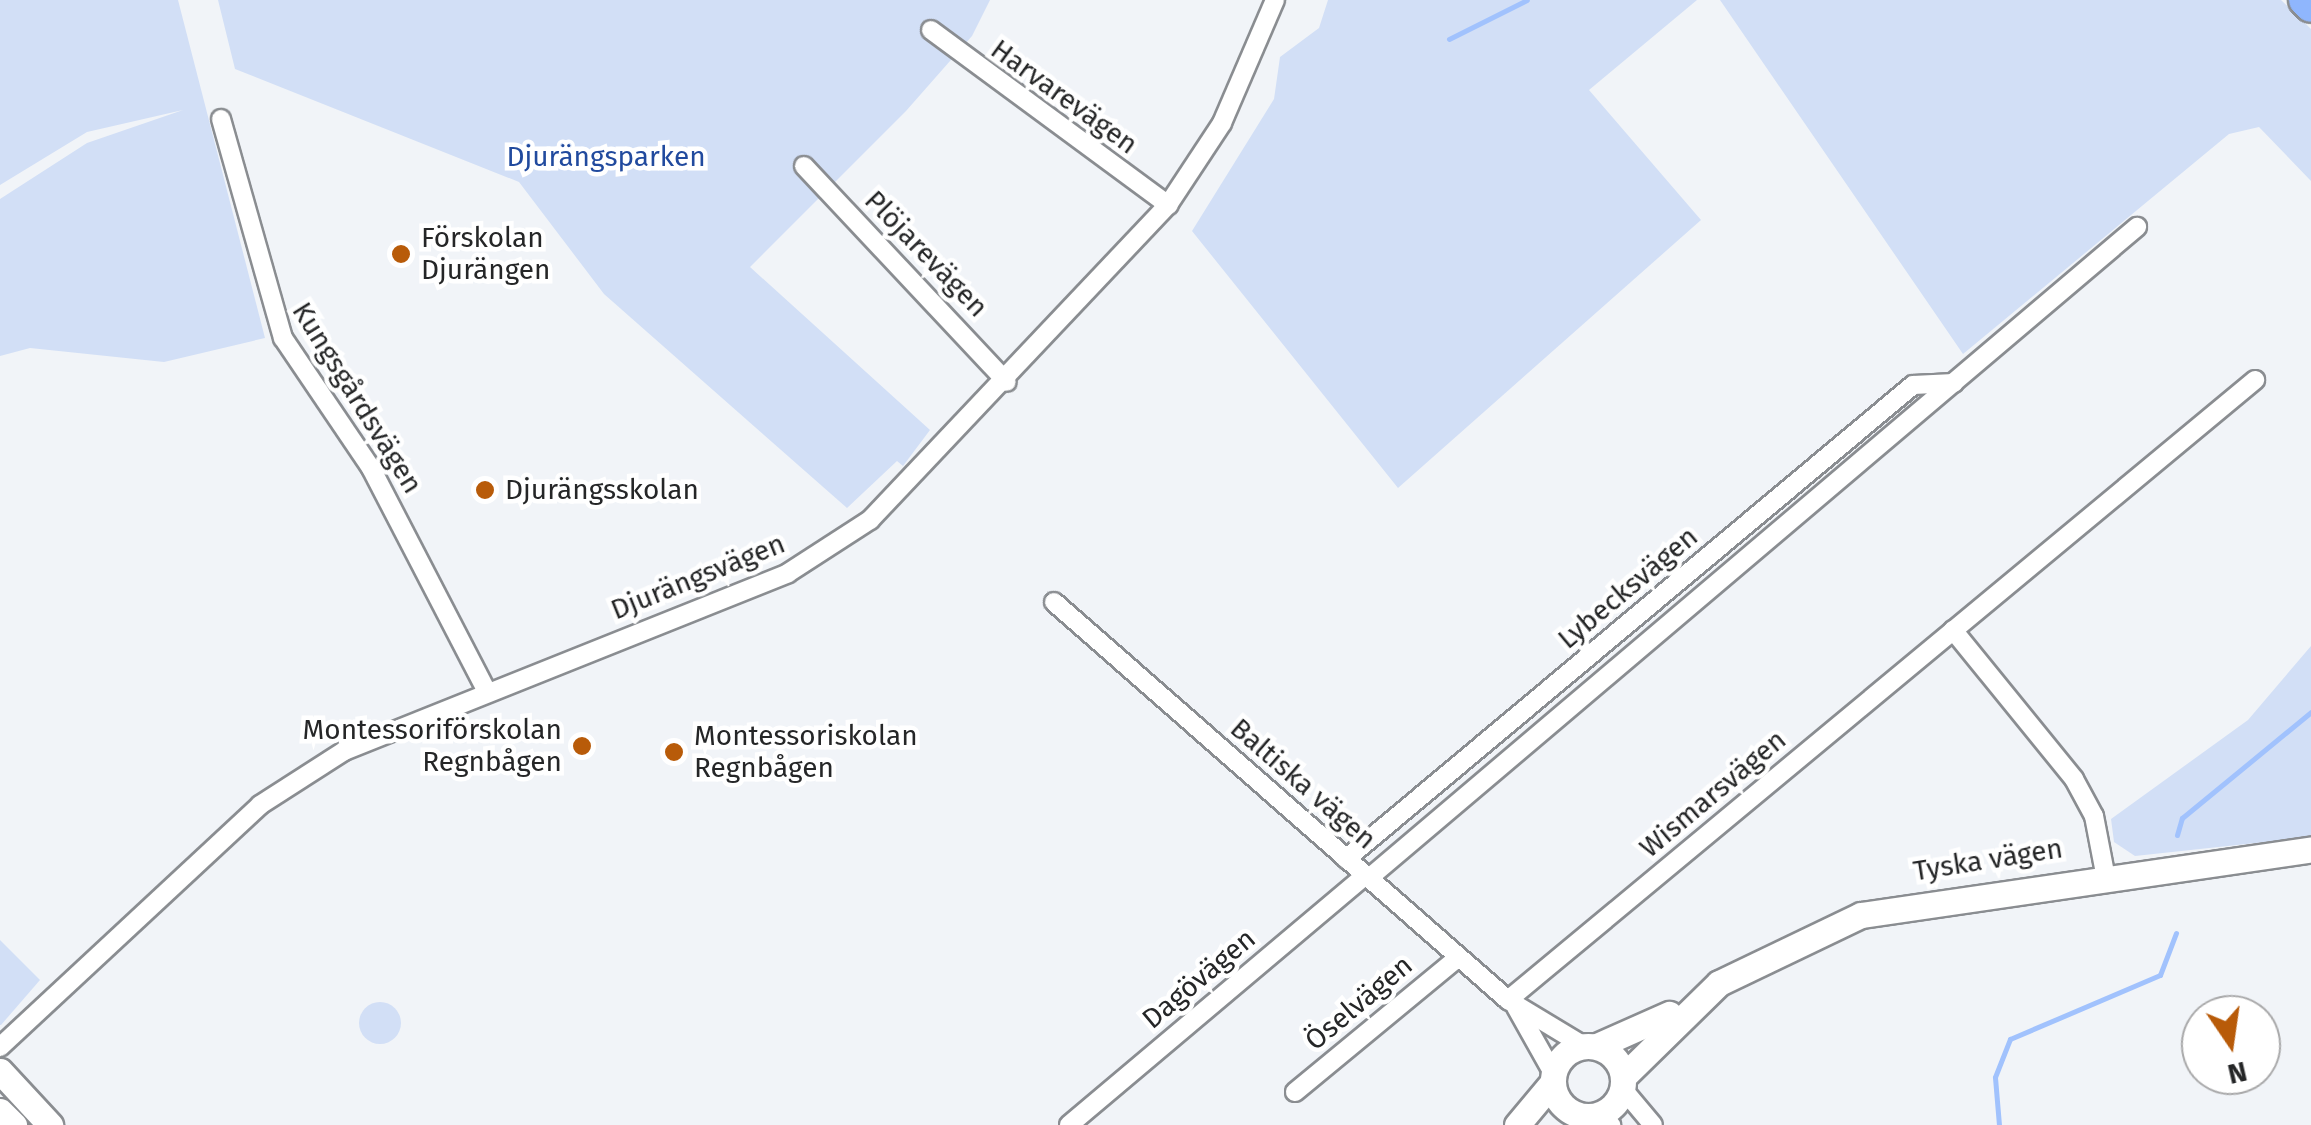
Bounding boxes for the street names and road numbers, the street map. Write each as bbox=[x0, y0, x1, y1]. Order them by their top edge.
street label: Harvarevägen bbox=[984, 33, 1144, 161]
street label: Plöjarevägen bbox=[857, 184, 995, 324]
street label: Kungsgårdsvägen bbox=[285, 296, 429, 500]
street label: Lybecksvägen bbox=[1551, 520, 1705, 656]
street label: Djurängsvägen bbox=[606, 527, 790, 627]
street label: Baltiska vägen bbox=[1223, 712, 1383, 856]
street label: Wismarsvägen bbox=[1633, 723, 1793, 865]
street label: Tyska vägen bbox=[1911, 832, 2065, 888]
street label: Dagövägen bbox=[1136, 922, 1262, 1036]
street label: Öselvägen bbox=[1299, 948, 1419, 1058]

